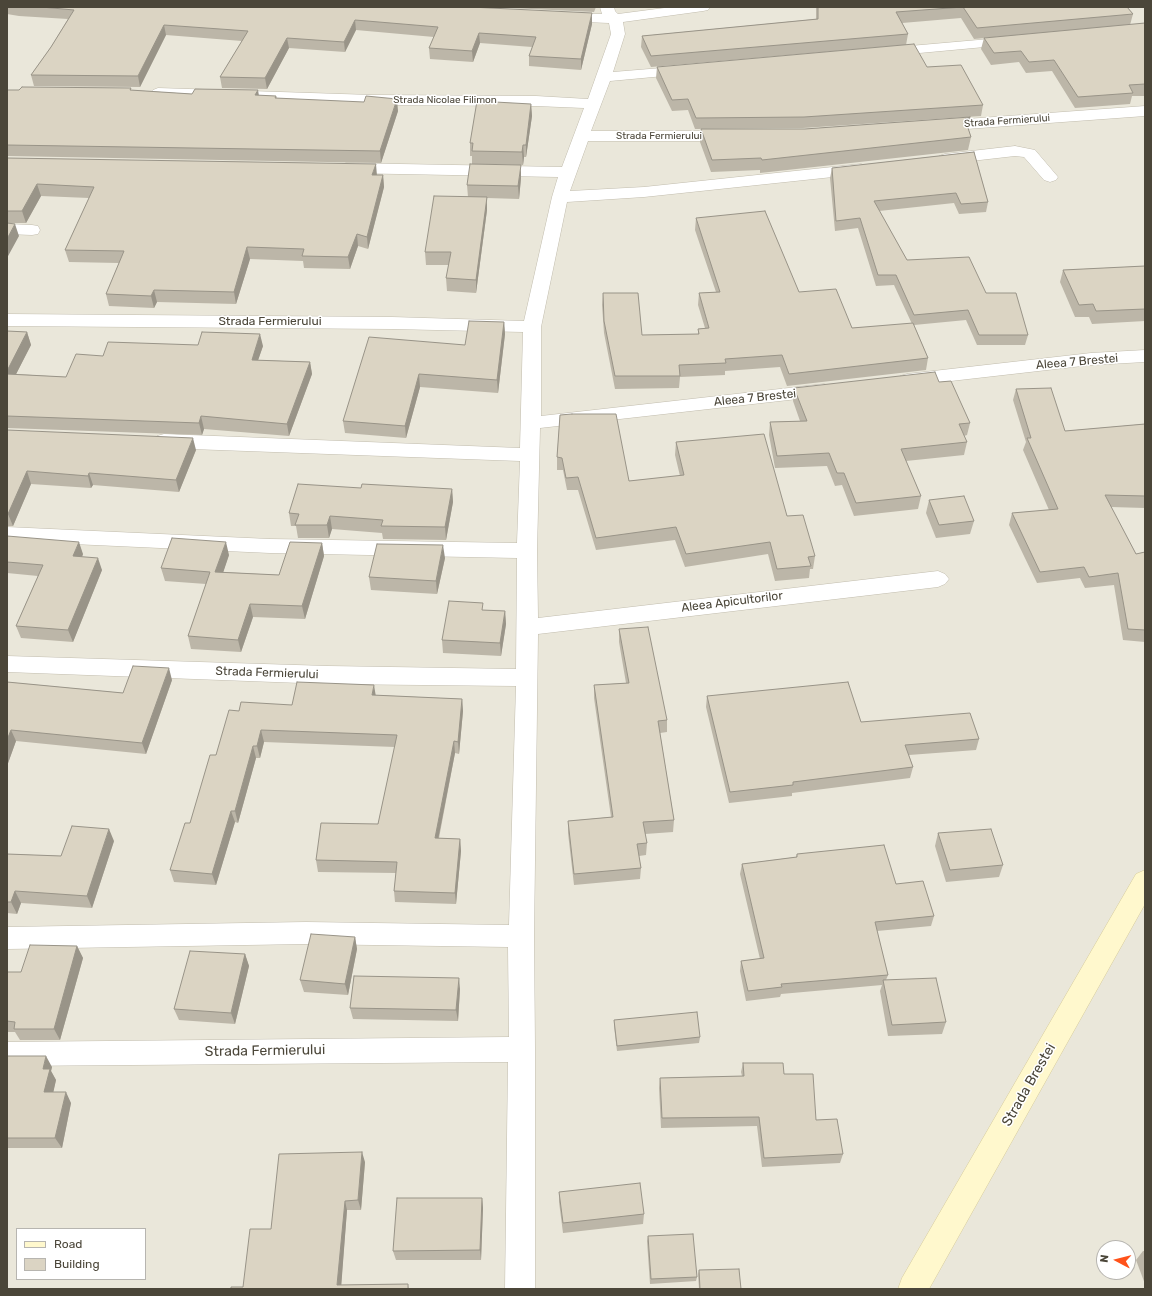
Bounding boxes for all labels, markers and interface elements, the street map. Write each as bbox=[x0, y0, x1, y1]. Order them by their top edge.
street label: Strada Nicolae Filimon bbox=[393, 94, 497, 106]
street label: Strada Fermierului bbox=[964, 112, 1050, 130]
street label: Strada Fermierului bbox=[616, 130, 702, 142]
street label: Strada Fermierului bbox=[218, 315, 322, 329]
street label: Aleea 7 Brestei bbox=[1035, 351, 1119, 373]
street label: Aleea 7 Brestei bbox=[713, 387, 797, 409]
street label: Aleea Apicultorilor bbox=[680, 589, 784, 615]
street label: Strada Fermierului bbox=[215, 664, 319, 682]
street label: Strada Brestei bbox=[999, 1041, 1059, 1129]
street label: Strada Fermierului bbox=[205, 1042, 325, 1060]
legend bbox=[16, 1228, 146, 1280]
text: Road bbox=[54, 1237, 82, 1251]
north arrow bbox=[1096, 1240, 1136, 1280]
text: N bbox=[1098, 1254, 1112, 1263]
text: Building bbox=[54, 1257, 100, 1271]

